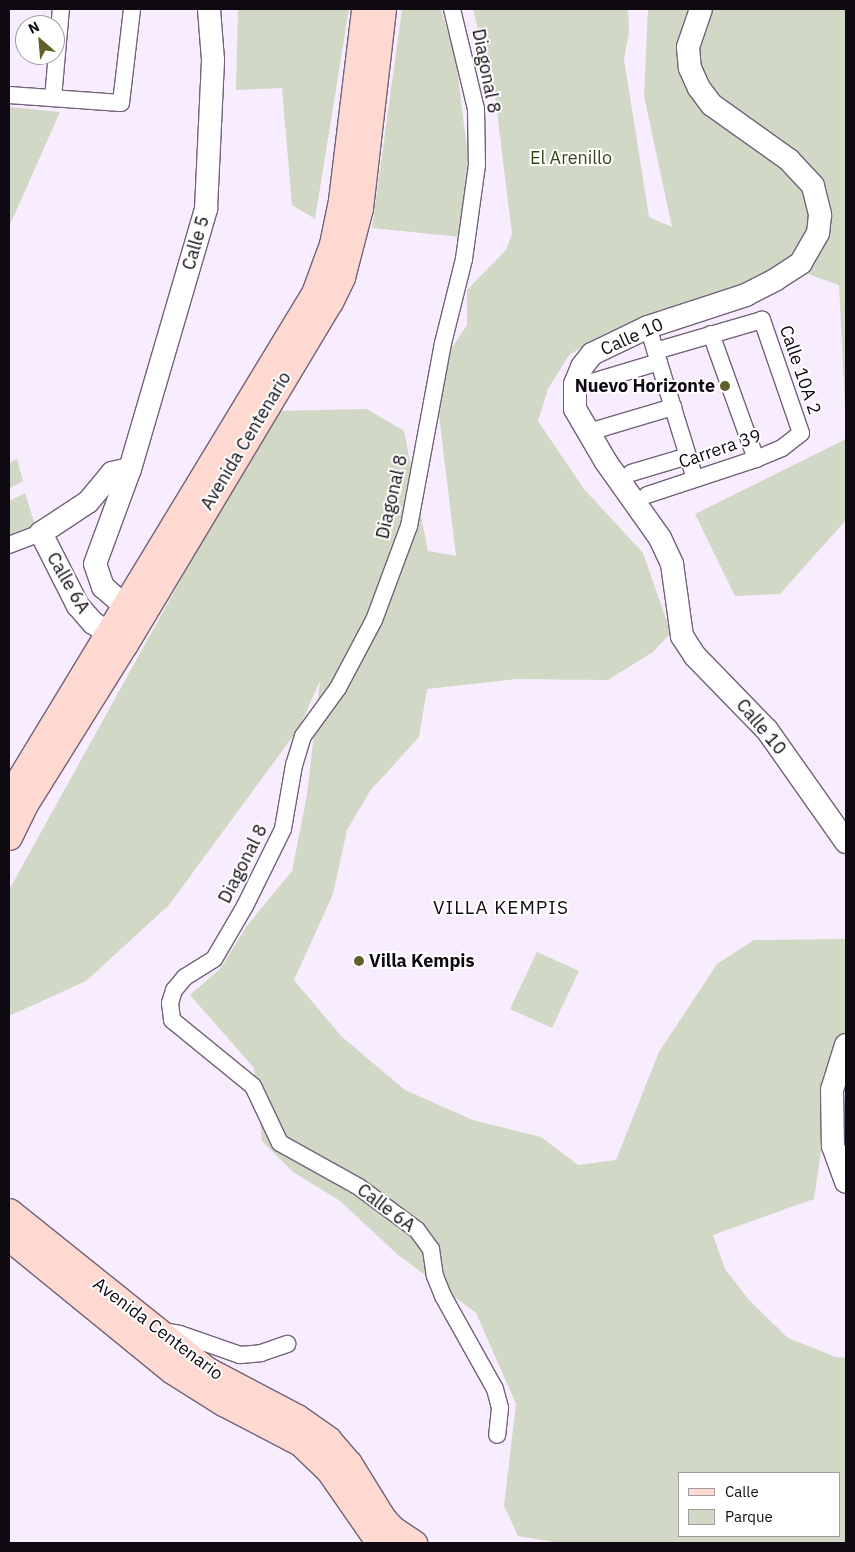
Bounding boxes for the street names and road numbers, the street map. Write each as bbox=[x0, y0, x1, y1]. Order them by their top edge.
street label: Diagonal 8 bbox=[467, 27, 505, 115]
street label: Calle 5 bbox=[178, 213, 214, 273]
street label: Calle 10 bbox=[597, 314, 667, 360]
street label: Calle 10A 2 bbox=[775, 323, 825, 417]
street label: Avenida Centenario bbox=[196, 368, 296, 514]
street label: Carrera 39 bbox=[676, 425, 764, 473]
street label: Diagonal 8 bbox=[372, 453, 412, 541]
street label: Calle 6A bbox=[42, 549, 94, 617]
street label: Calle 10 bbox=[731, 695, 791, 759]
street label: Diagonal 8 bbox=[214, 821, 272, 907]
street label: Calle 6A bbox=[353, 1179, 419, 1237]
street label: Avenida Centenario bbox=[89, 1273, 227, 1385]

